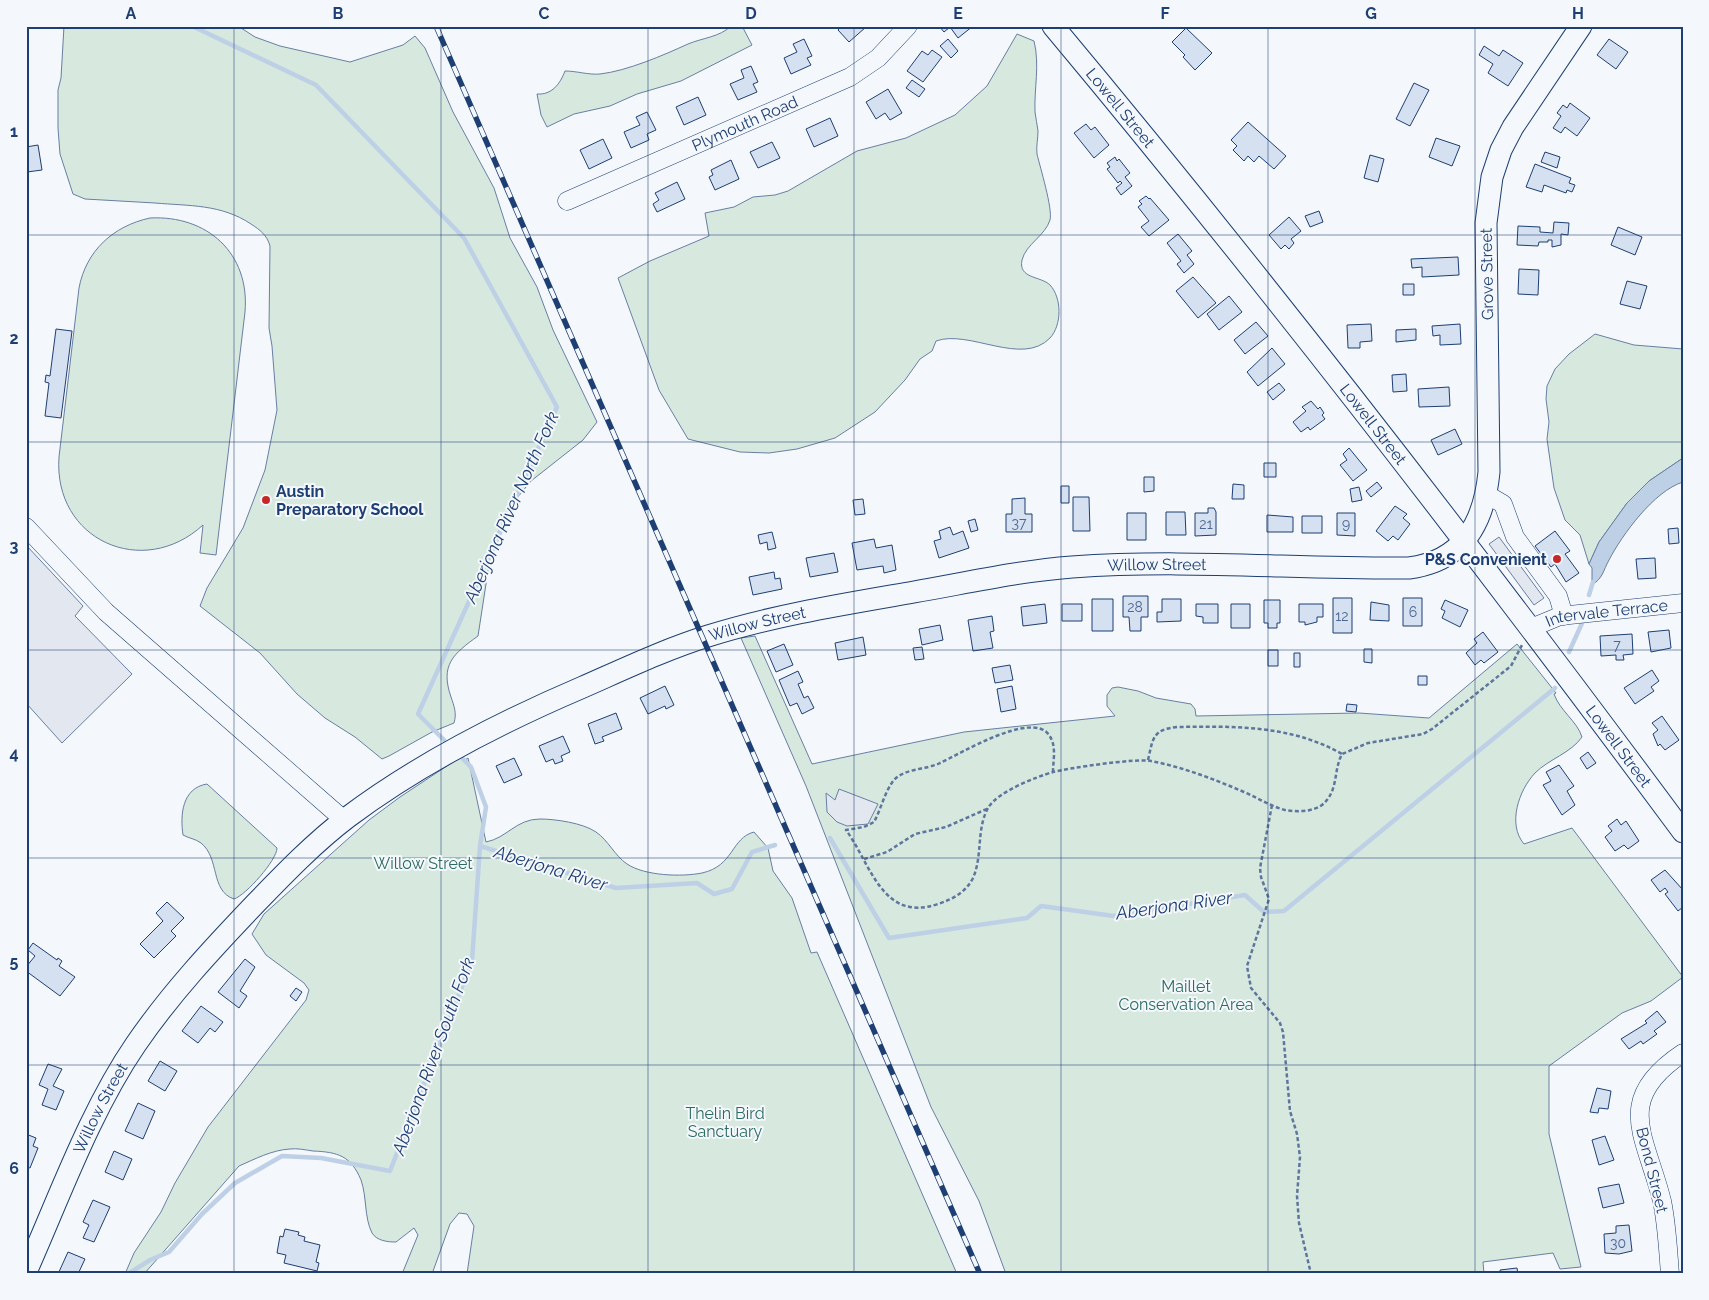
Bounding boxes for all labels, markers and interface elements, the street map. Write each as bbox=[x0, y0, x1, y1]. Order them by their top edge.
text: A bbox=[126, 4, 137, 23]
text: B bbox=[333, 4, 344, 23]
text: C bbox=[539, 4, 550, 23]
text: D bbox=[745, 4, 757, 23]
text: E bbox=[953, 4, 963, 23]
text: F bbox=[1160, 4, 1170, 23]
text: G bbox=[1365, 4, 1377, 23]
text: H bbox=[1572, 4, 1584, 23]
street label: Lowell Street bbox=[1082, 64, 1159, 152]
street label: Plymouth Road bbox=[689, 92, 801, 155]
text: 1 bbox=[10, 122, 18, 141]
street label: Grove Street bbox=[1477, 227, 1497, 320]
text: 2 bbox=[9, 329, 19, 348]
street label: Lowell Street bbox=[1336, 380, 1411, 469]
water label: Aberjona River North Fork bbox=[459, 408, 563, 607]
place label: Austin Preparatory School bbox=[276, 482, 424, 519]
marker: Austin Preparatory School bbox=[260, 494, 272, 506]
house number: 37 bbox=[1012, 515, 1027, 531]
house number: 21 bbox=[1199, 516, 1213, 532]
house number: 9 bbox=[1342, 516, 1350, 532]
text: 3 bbox=[10, 537, 19, 556]
place label: P&S Convenient bbox=[1425, 550, 1547, 569]
marker: P&S Convenient bbox=[1551, 553, 1563, 565]
street label: Willow Street bbox=[1107, 554, 1207, 575]
street label: Intervale Terrace bbox=[1542, 595, 1669, 631]
house number: 28 bbox=[1127, 599, 1143, 615]
street label: Willow Street bbox=[706, 602, 808, 645]
house number: 6 bbox=[1409, 604, 1417, 620]
house number: 12 bbox=[1335, 608, 1349, 624]
house number: 7 bbox=[1613, 637, 1621, 653]
street label: Lowell Street bbox=[1582, 701, 1656, 791]
text: 4 bbox=[9, 744, 19, 763]
water label: Aberjona River bbox=[491, 841, 611, 895]
park label: Willow Street bbox=[373, 854, 473, 873]
water label: Aberjona River bbox=[1113, 886, 1234, 924]
text: 5 bbox=[10, 952, 19, 971]
water label: Aberjona River South Fork bbox=[387, 954, 479, 1159]
park label: Maillet Conservation Area bbox=[1118, 977, 1254, 1014]
street label: Willow Street bbox=[69, 1059, 131, 1156]
park label: Thelin Bird Sanctuary bbox=[685, 1104, 765, 1141]
street label: Bond Street bbox=[1632, 1125, 1672, 1216]
text: 6 bbox=[9, 1159, 19, 1178]
house number: 30 bbox=[1610, 1235, 1626, 1251]

